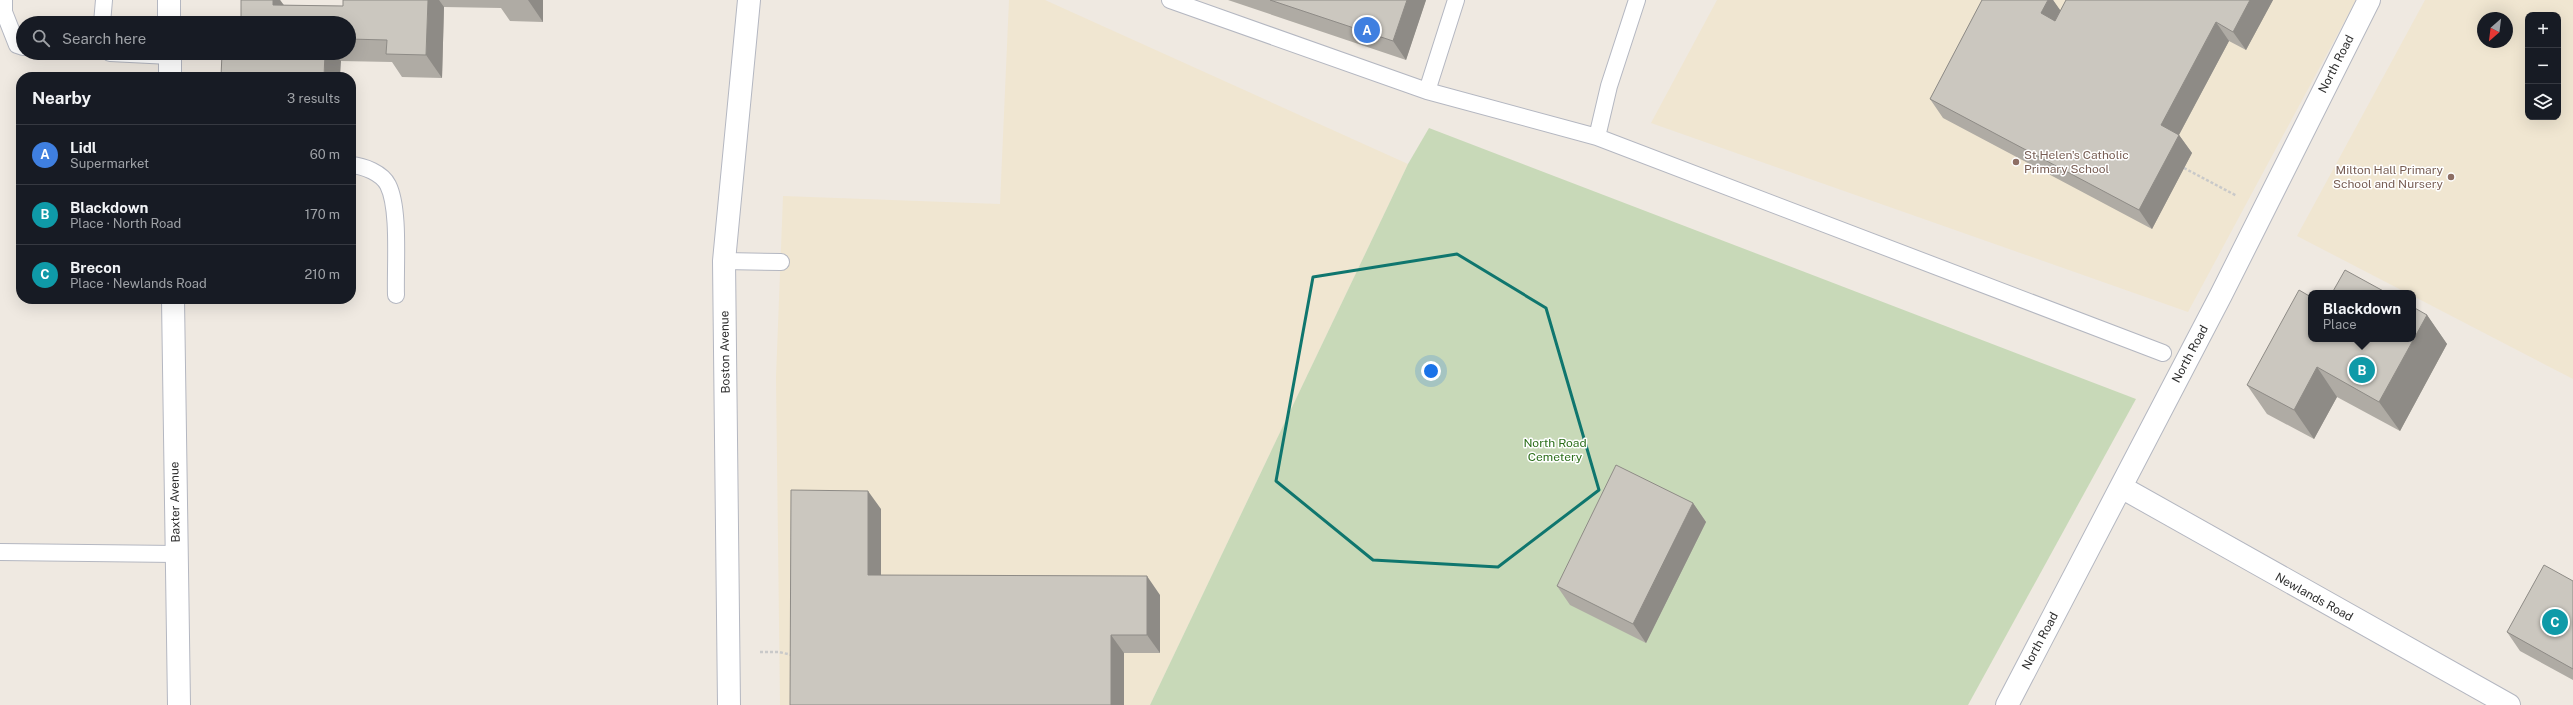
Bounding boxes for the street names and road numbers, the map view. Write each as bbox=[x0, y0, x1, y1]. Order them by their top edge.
street label: North Road bbox=[2315, 33, 2357, 95]
street label: Boston Avenue bbox=[717, 310, 733, 394]
street label: North Road bbox=[2169, 323, 2211, 385]
street label: Baxter Avenue bbox=[167, 461, 183, 543]
street label: Newlands Road bbox=[2273, 570, 2355, 624]
street label: North Road bbox=[2019, 610, 2061, 672]

